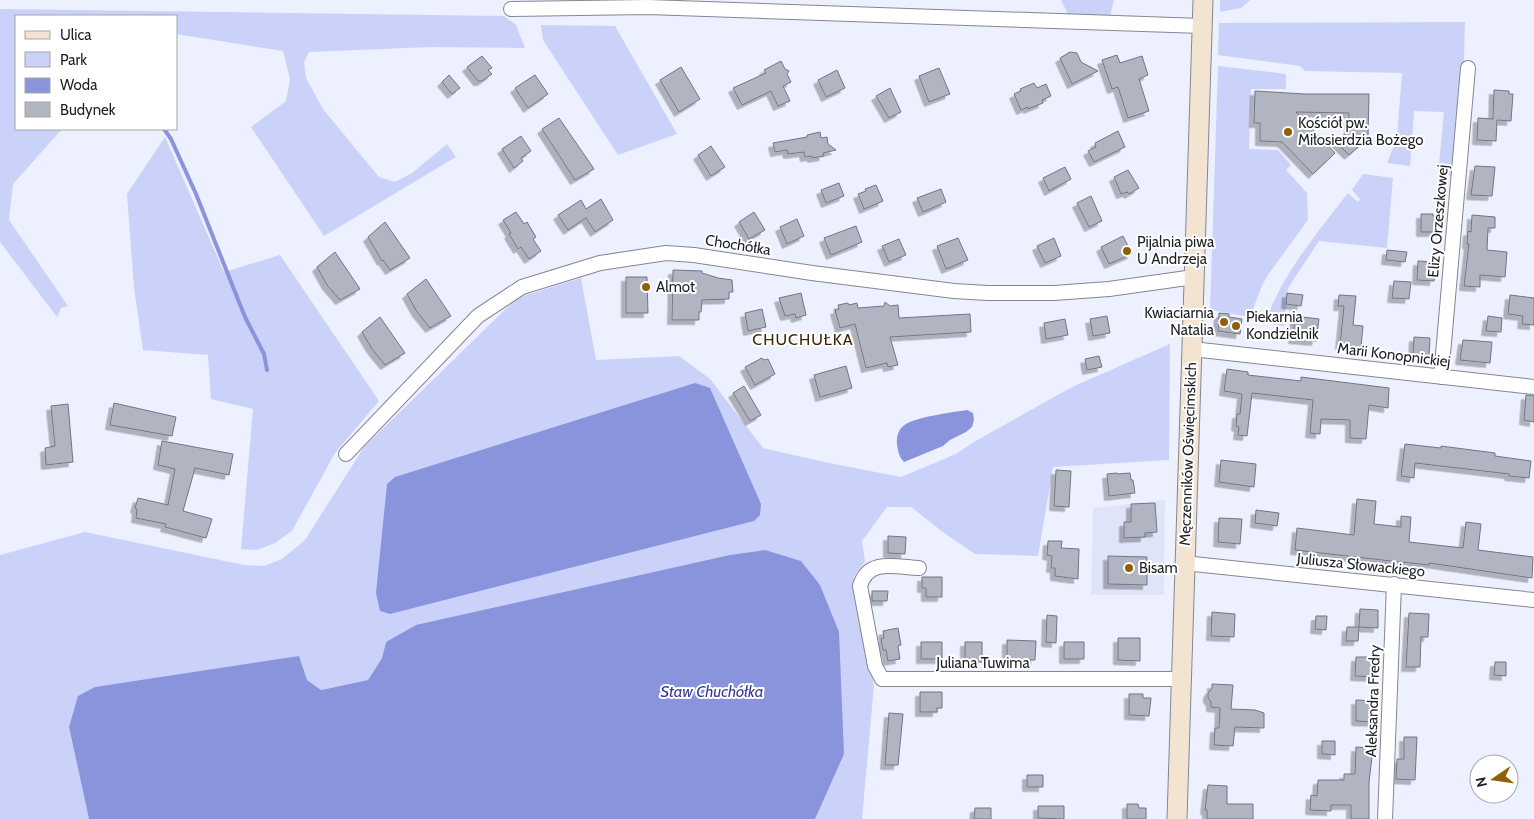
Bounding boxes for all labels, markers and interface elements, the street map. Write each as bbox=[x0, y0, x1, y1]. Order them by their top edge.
legend bbox=[15, 15, 178, 130]
text: Ulica bbox=[60, 26, 92, 44]
text: Park bbox=[60, 51, 87, 69]
text: Woda bbox=[60, 76, 98, 94]
text: Budynek bbox=[60, 101, 116, 119]
place label: Kościół pw. Miłosierdzia Bożego bbox=[1298, 114, 1423, 149]
marker: Kościół pw. Miłosierdzia Bożego bbox=[1282, 126, 1294, 138]
street label: Elizy Orzeszkowej bbox=[1424, 164, 1452, 278]
street label: Chochółka bbox=[704, 231, 773, 259]
place label: Pijalnia piwa U Andrzeja bbox=[1137, 233, 1215, 268]
marker: Pijalnia piwa U Andrzeja bbox=[1121, 245, 1133, 257]
place label: Almot bbox=[656, 278, 695, 296]
marker: Almot bbox=[640, 281, 652, 293]
place label: Kwiaciarnia Natalia bbox=[1144, 304, 1215, 339]
place label: Piekarnia Kondzielnik bbox=[1246, 308, 1319, 343]
marker: Kwiaciarnia Natalia bbox=[1218, 316, 1230, 328]
marker: Piekarnia Kondzielnik bbox=[1230, 320, 1242, 332]
district label: CHUCHUŁKA bbox=[752, 330, 854, 349]
street label: Marii Konopnickiej bbox=[1336, 339, 1452, 371]
street label: Męczenników Oświęcimskich bbox=[1176, 362, 1200, 546]
street label: Juliusza Słowackiego bbox=[1295, 549, 1426, 581]
place label: Bisam bbox=[1139, 559, 1178, 577]
marker: Bisam bbox=[1123, 562, 1135, 574]
street label: Aleksandra Fredry bbox=[1362, 644, 1384, 757]
street label: Juliana Tuwima bbox=[935, 654, 1030, 672]
water label: Staw Chuchółka bbox=[661, 682, 763, 701]
north arrow bbox=[1469, 754, 1519, 804]
text: N bbox=[1471, 775, 1491, 789]

